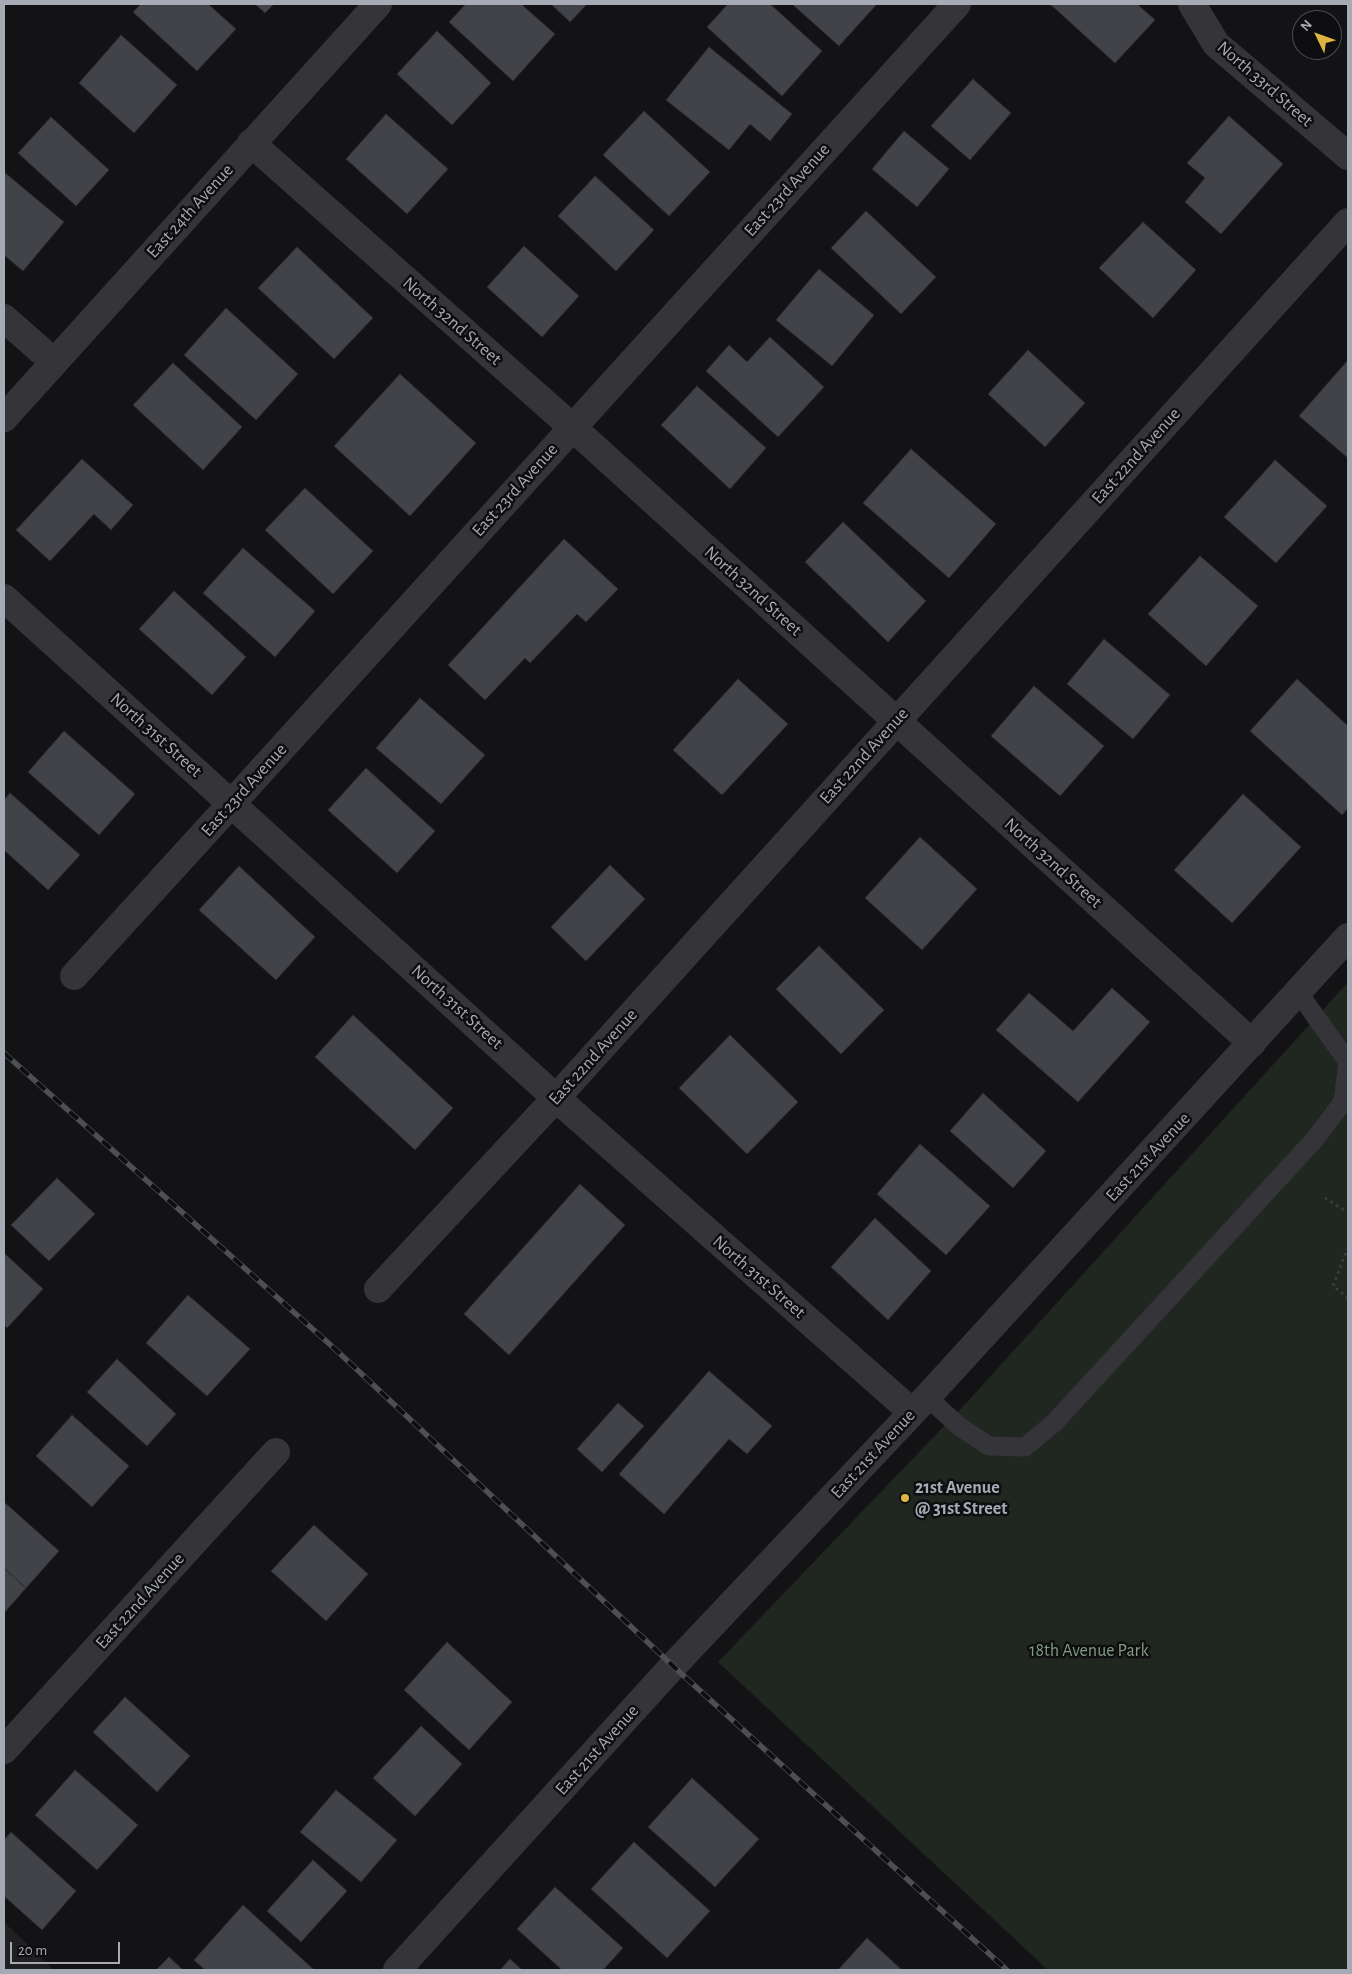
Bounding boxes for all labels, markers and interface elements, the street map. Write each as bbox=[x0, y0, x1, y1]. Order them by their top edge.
north arrow bbox=[1292, 10, 1342, 60]
text: N bbox=[1298, 17, 1315, 34]
street label: North 33rd Street bbox=[1213, 37, 1317, 131]
street label: East 23rd Avenue bbox=[739, 139, 835, 241]
street label: East 24th Avenue bbox=[142, 159, 238, 263]
street label: North 32nd Street bbox=[398, 272, 506, 370]
street label: East 22nd Avenue bbox=[1087, 403, 1185, 509]
street label: East 23rd Avenue bbox=[467, 439, 563, 541]
street label: North 32nd Street bbox=[700, 541, 806, 641]
street label: North 31st Street bbox=[106, 688, 206, 782]
street label: East 22nd Avenue bbox=[815, 703, 913, 809]
street label: East 23rd Avenue bbox=[196, 739, 292, 841]
street label: North 32nd Street bbox=[1000, 813, 1106, 913]
street label: North 31st Street bbox=[407, 960, 507, 1054]
street label: East 22nd Avenue bbox=[544, 1004, 642, 1110]
street label: East 21st Avenue bbox=[1101, 1108, 1195, 1206]
street label: North 31st Street bbox=[708, 1231, 810, 1323]
street label: East 21st Avenue bbox=[826, 1405, 920, 1503]
place label: 21st Avenue @ 31st Street bbox=[915, 1477, 1007, 1520]
marker: 21st Avenue @ 31st Street bbox=[899, 1492, 911, 1504]
street label: East 22nd Avenue bbox=[91, 1548, 189, 1654]
park label: 18th Avenue Park bbox=[1029, 1640, 1149, 1662]
street label: East 21st Avenue bbox=[551, 1700, 643, 1800]
scale bar bbox=[12, 1932, 122, 1964]
text: 20 m bbox=[18, 1943, 47, 1958]

